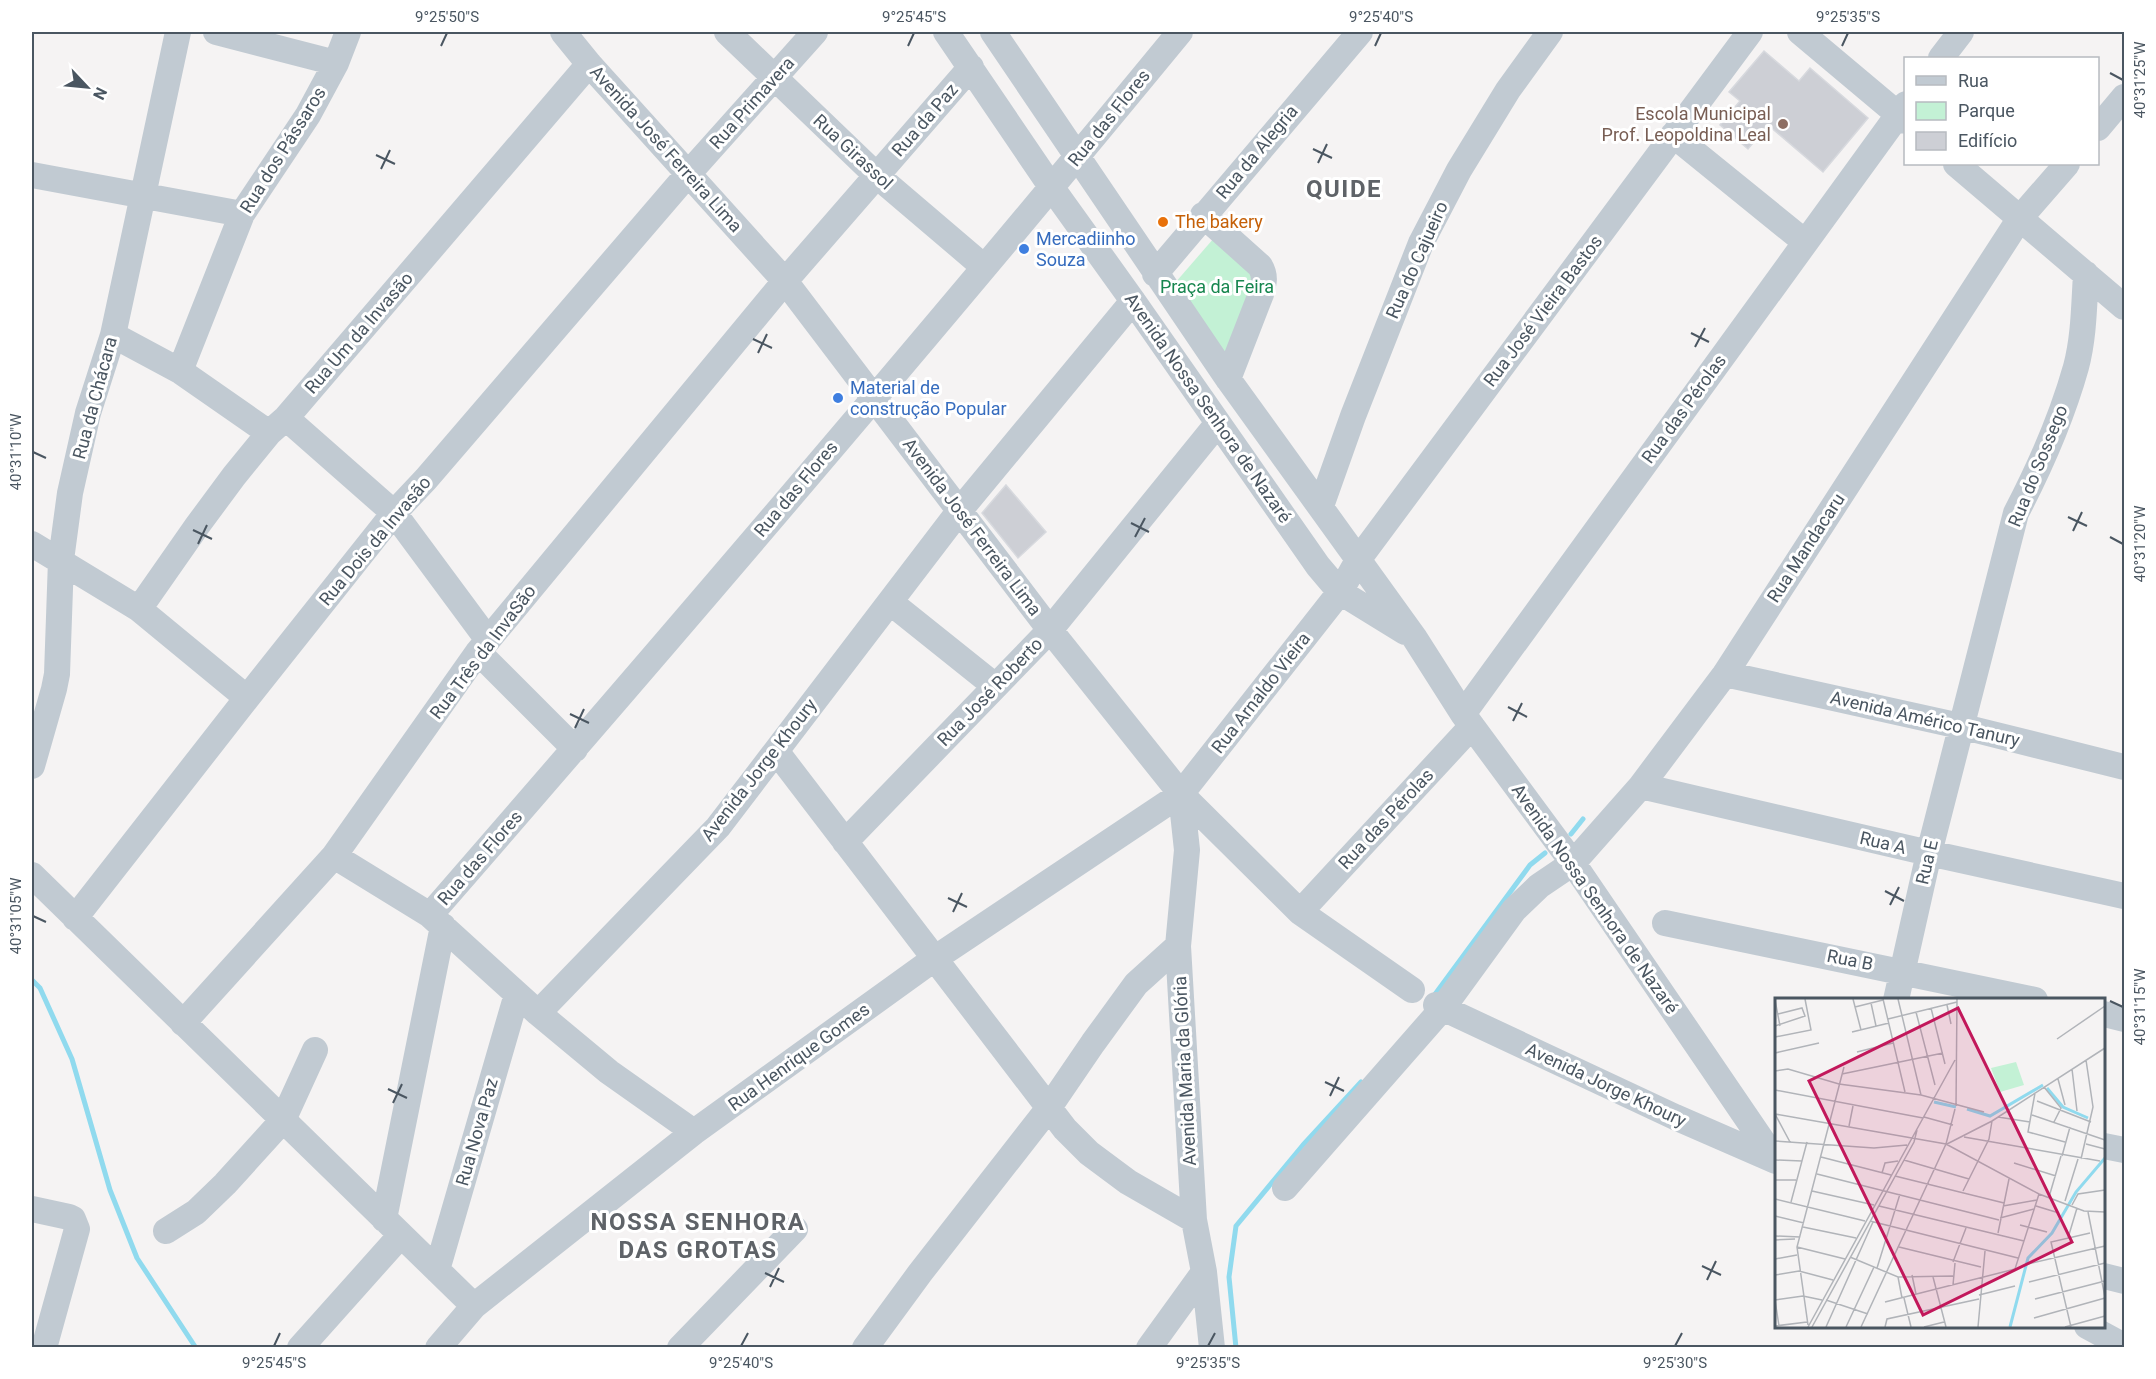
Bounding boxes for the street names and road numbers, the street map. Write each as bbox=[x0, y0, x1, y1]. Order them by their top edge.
street label: Rua Primavera bbox=[705, 52, 798, 153]
street label: Avenida José Ferreira Lima bbox=[586, 61, 747, 236]
street label: Rua das Flores bbox=[1063, 65, 1154, 170]
street label: Rua da Paz bbox=[887, 79, 962, 160]
street label: Rua dos Pássaros bbox=[235, 83, 330, 217]
street label: Rua da Alegria bbox=[1211, 101, 1302, 203]
street label: Rua Girassol bbox=[809, 110, 897, 194]
street label: Rua do Cajueiro bbox=[1381, 198, 1452, 322]
street label: Rua José Vieira Bastos bbox=[1479, 231, 1606, 391]
street label: Rua Um da Invasão bbox=[300, 268, 417, 398]
street label: Avenida Nossa Senhora de Nazaré bbox=[1121, 289, 1296, 527]
street label: Rua da Chácara bbox=[68, 334, 121, 461]
street label: Rua das Pérolas bbox=[1637, 350, 1730, 467]
street label: Rua do Sossego bbox=[2004, 402, 2072, 530]
street label: Avenida José Ferreira Lima bbox=[899, 434, 1046, 620]
street label: Rua das Flores bbox=[750, 437, 842, 541]
street label: Rua Dois da Invasão bbox=[314, 472, 435, 610]
street label: Rua Mandacaru bbox=[1762, 489, 1849, 606]
street label: Rua Três da InvaSão bbox=[425, 580, 540, 723]
street label: Rua Arnaldo Vieira bbox=[1207, 628, 1314, 757]
street label: Rua José Roberto bbox=[933, 633, 1047, 750]
street label: Avenida Américo Tanury bbox=[1828, 686, 2022, 751]
street label: Avenida Jorge Khoury bbox=[697, 694, 821, 845]
street label: Rua das Pérolas bbox=[1334, 764, 1437, 873]
street label: Avenida Nossa Senhora de Nazaré bbox=[1508, 780, 1683, 1018]
street label: Rua das Flores bbox=[433, 806, 526, 909]
street label: Rua A bbox=[1858, 827, 1909, 858]
street label: Rua E bbox=[1911, 837, 1942, 886]
street label: Rua B bbox=[1825, 945, 1875, 974]
street label: Avenida Maria da Glória bbox=[1169, 976, 1200, 1166]
street label: Rua Henrique Gomes bbox=[724, 998, 873, 1115]
street label: Avenida Jorge Khoury bbox=[1523, 1038, 1690, 1131]
street label: Rua Nova Paz bbox=[451, 1076, 502, 1188]

